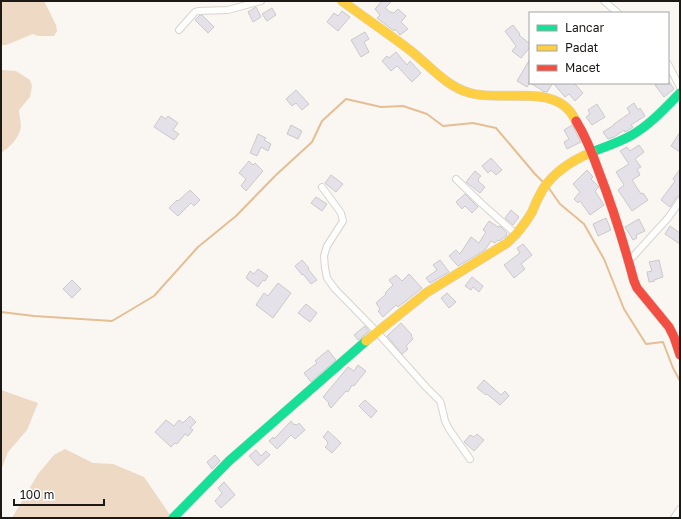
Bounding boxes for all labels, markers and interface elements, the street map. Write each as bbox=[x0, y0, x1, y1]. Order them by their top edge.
legend bbox=[529, 12, 669, 84]
text: Lancar bbox=[565, 20, 604, 35]
text: Padat bbox=[565, 40, 599, 55]
text: Macet bbox=[565, 60, 601, 75]
scale bar bbox=[14, 481, 104, 507]
text: 100 m bbox=[20, 487, 54, 502]

